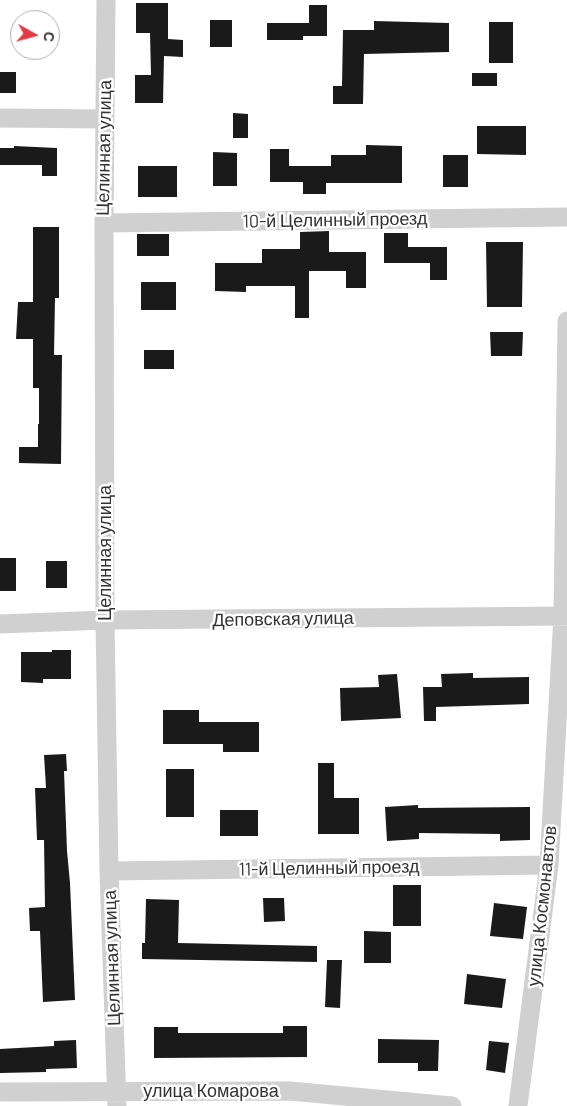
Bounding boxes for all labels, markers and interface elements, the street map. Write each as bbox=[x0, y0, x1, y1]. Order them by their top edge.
north arrow bbox=[10, 10, 60, 60]
text: С bbox=[40, 31, 58, 43]
street label: Целинная улица bbox=[92, 80, 116, 216]
street label: 10-й Целинный проезд bbox=[242, 208, 428, 232]
street label: Целинная улица bbox=[94, 485, 116, 621]
street label: Деповская улица bbox=[212, 607, 354, 631]
street label: улица Космонавтов bbox=[523, 824, 561, 988]
street label: 11-й Целинный проезд bbox=[238, 856, 420, 880]
street label: Целинная улица bbox=[99, 890, 125, 1026]
street label: улица Комарова bbox=[143, 1080, 279, 1102]

